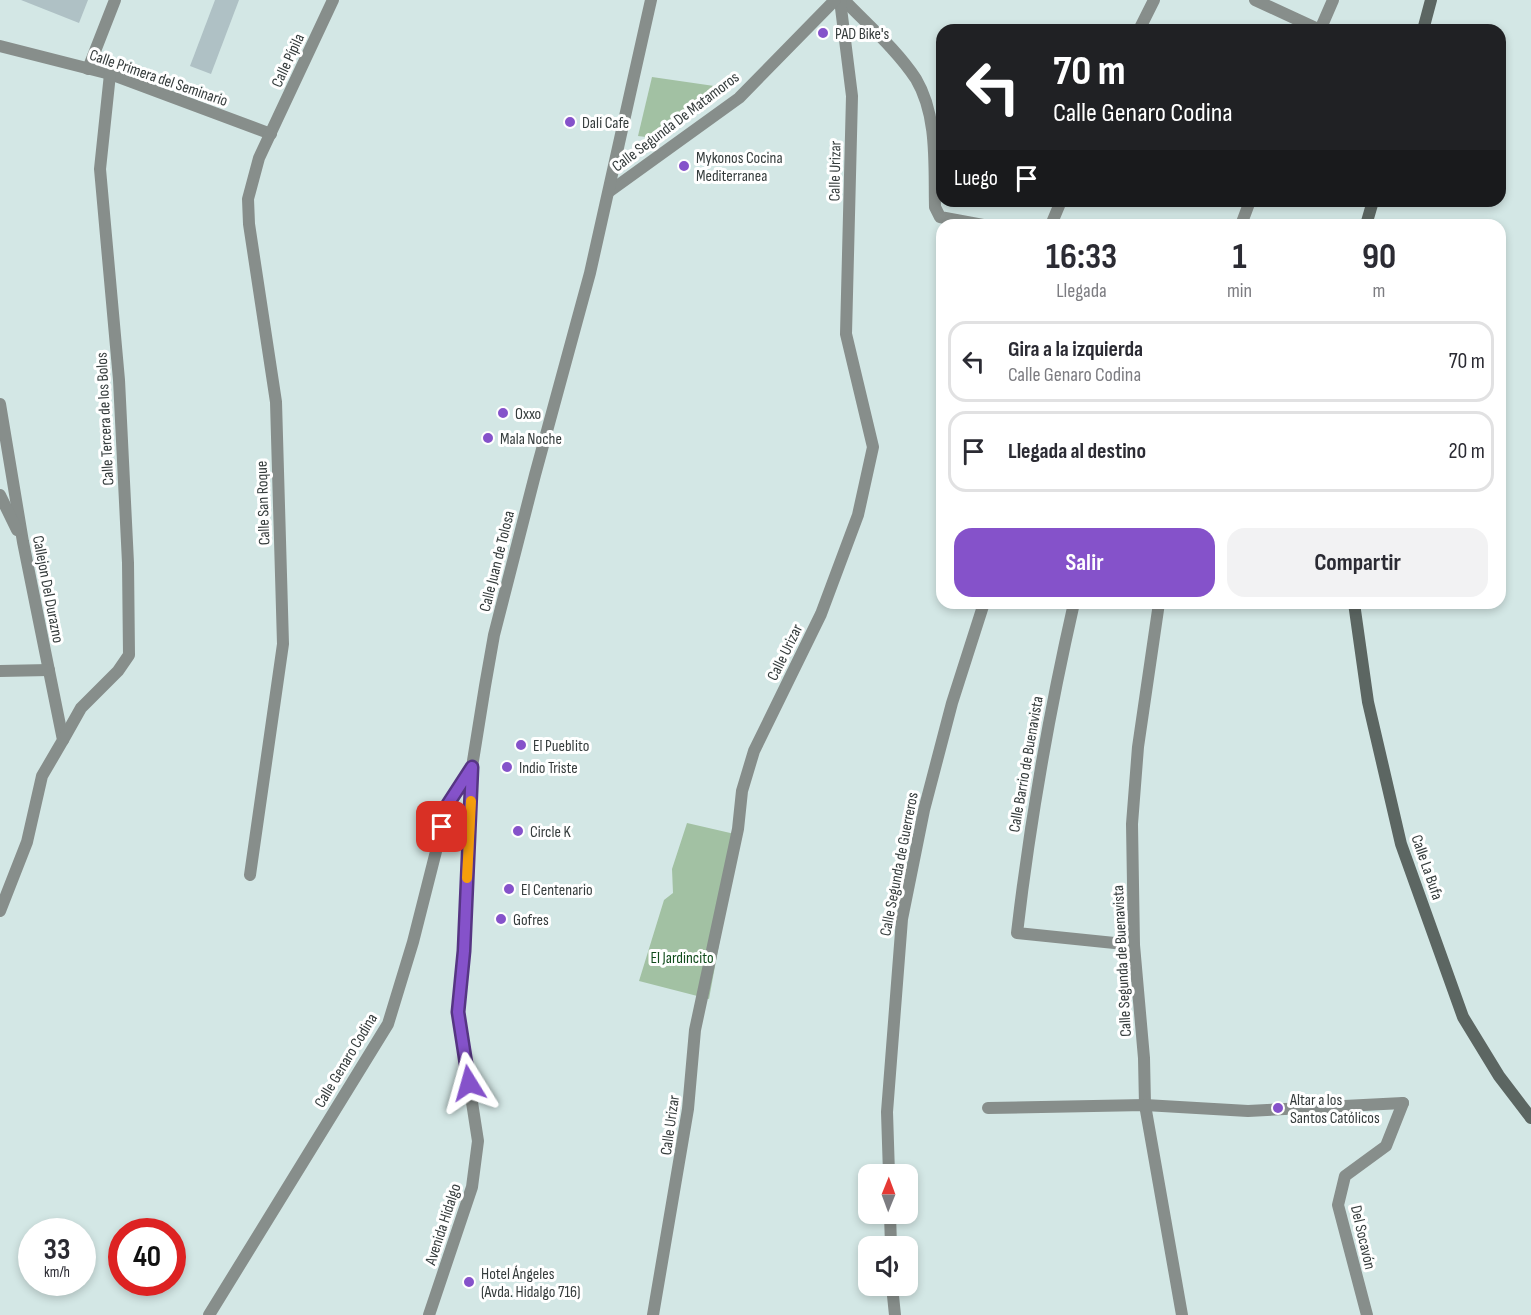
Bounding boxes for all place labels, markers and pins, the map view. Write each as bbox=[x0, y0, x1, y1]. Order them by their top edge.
place label: PAD Bike's bbox=[835, 25, 890, 44]
marker: PAD Bike's bbox=[816, 26, 830, 40]
place label: Dali Cafe bbox=[582, 114, 629, 133]
marker: Dali Cafe bbox=[563, 115, 577, 129]
place label: Mykonos Cocina Mediterranea bbox=[696, 149, 783, 186]
marker: Mykonos Cocina Mediterranea bbox=[677, 159, 691, 173]
place label: Oxxo bbox=[515, 405, 541, 424]
marker: Oxxo bbox=[496, 406, 510, 420]
place label: Mala Noche bbox=[500, 430, 562, 449]
marker: Mala Noche bbox=[481, 431, 495, 445]
place label: El Pueblito bbox=[533, 737, 589, 756]
marker: El Pueblito bbox=[514, 738, 528, 752]
place label: Indio Triste bbox=[519, 759, 578, 778]
marker: Indio Triste bbox=[500, 760, 514, 774]
pin bbox=[416, 801, 467, 852]
place label: Circle K bbox=[530, 823, 571, 842]
marker: Circle K bbox=[511, 824, 525, 838]
place label: El Centenario bbox=[521, 881, 593, 900]
marker: El Centenario bbox=[502, 882, 516, 896]
place label: Gofres bbox=[513, 911, 549, 930]
marker: Gofres bbox=[494, 912, 508, 926]
place label: Altar a los Santos Católicos bbox=[1289, 1091, 1380, 1128]
marker: Altar a los Santos Católicos bbox=[1271, 1101, 1285, 1115]
place label: Hotel Ángeles (Avda. Hidalgo 716) bbox=[481, 1265, 581, 1302]
marker: Hotel Ángeles (Avda. Hidalgo 716) bbox=[462, 1275, 476, 1289]

